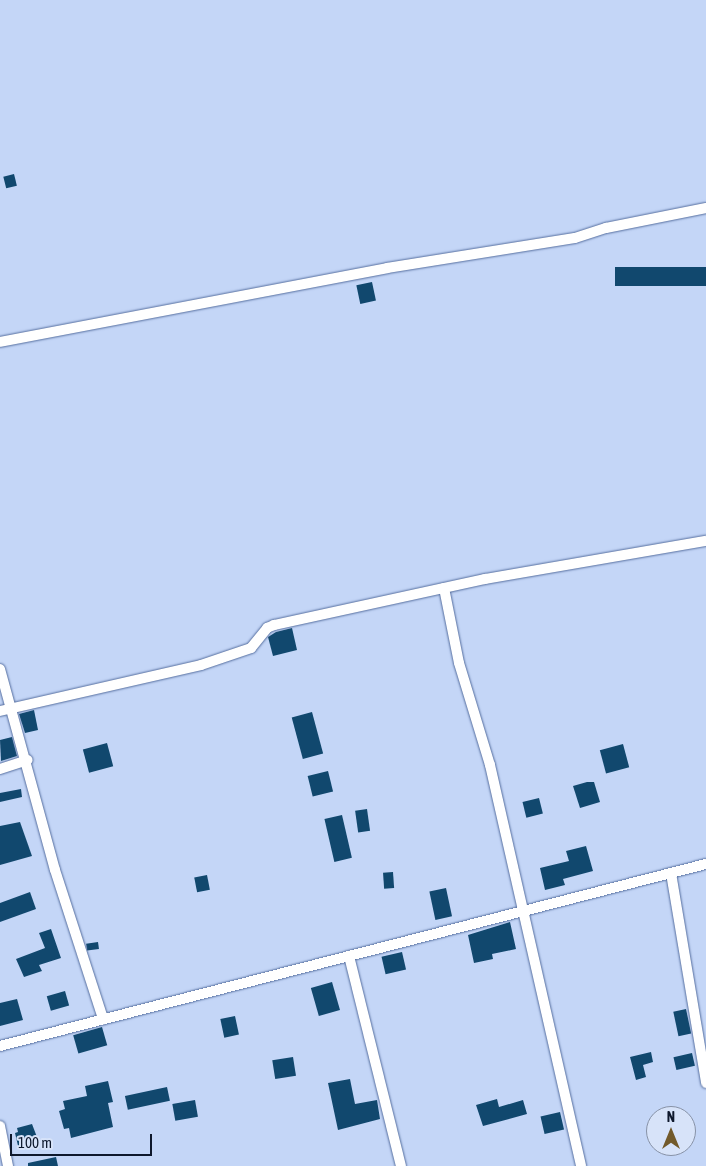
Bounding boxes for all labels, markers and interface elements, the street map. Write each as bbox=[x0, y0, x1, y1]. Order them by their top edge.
north arrow bbox=[646, 1106, 696, 1156]
text: N bbox=[667, 1109, 675, 1125]
scale bar bbox=[12, 1124, 155, 1156]
text: 100 m bbox=[18, 1134, 52, 1151]

